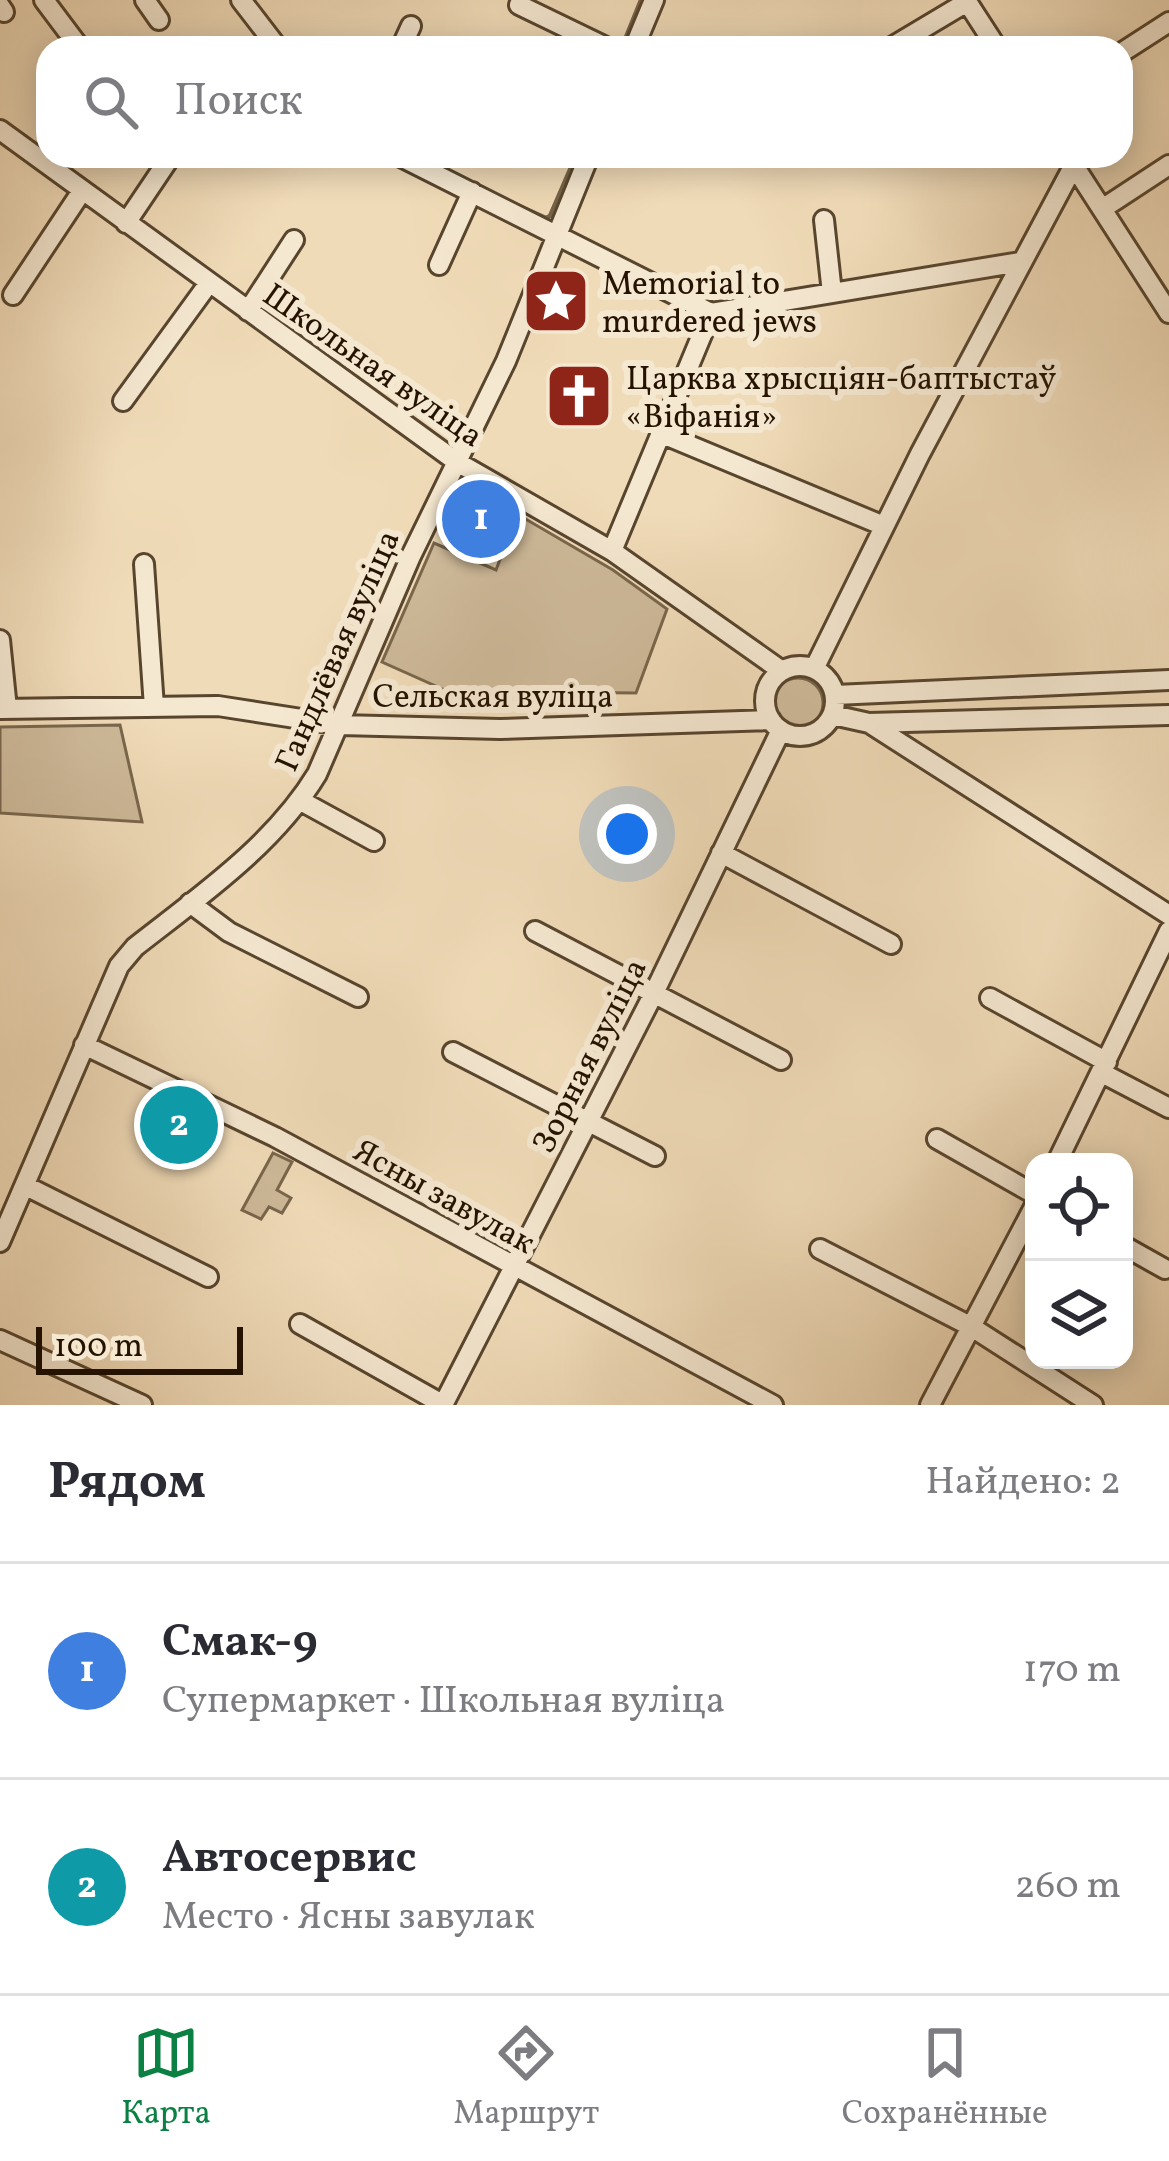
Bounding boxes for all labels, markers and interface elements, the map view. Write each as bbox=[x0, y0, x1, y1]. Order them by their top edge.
search box bbox=[36, 36, 1133, 168]
icon: search bbox=[78, 69, 144, 135]
text: Поиск bbox=[174, 71, 303, 134]
place label: Memorial to murdered jews bbox=[602, 263, 817, 347]
place icon: Memorial to murdered jews bbox=[521, 266, 591, 336]
street label: Школьная вуліца bbox=[252, 274, 491, 461]
place label: Царква хрысціян-баптыстаў «Віфанія» bbox=[626, 358, 1056, 442]
church icon: Царква хрысціян-баптыстаў «Віфанія» bbox=[544, 361, 614, 431]
pin: 1 bbox=[442, 474, 520, 564]
street label: Гандлёвая вуліца bbox=[266, 524, 413, 780]
street label: Сельская вуліца bbox=[373, 676, 613, 722]
your location bbox=[597, 804, 657, 864]
street label: Зорная вуліца bbox=[523, 952, 660, 1162]
pin: 2 bbox=[140, 1080, 218, 1170]
street label: Ясны завулак bbox=[344, 1130, 542, 1267]
map controls bbox=[1025, 1153, 1133, 1369]
button: locate bbox=[1025, 1153, 1133, 1261]
button: layers bbox=[1025, 1261, 1133, 1369]
scale bar bbox=[36, 1321, 243, 1374]
text: 100 m bbox=[54, 1325, 143, 1371]
text: Рядом bbox=[48, 1448, 206, 1519]
text: Найдено: 2 bbox=[925, 1456, 1121, 1510]
text: Смак-9 bbox=[162, 1612, 318, 1675]
text: 1 bbox=[79, 1644, 95, 1698]
text: 170 m bbox=[1023, 1644, 1121, 1698]
text: Супермаркет · Школьная вуліца bbox=[162, 1675, 725, 1729]
text: Автосервис bbox=[162, 1828, 416, 1891]
text: 2 bbox=[77, 1860, 97, 1914]
text: 260 m bbox=[1015, 1860, 1121, 1914]
text: Место · Ясны завулак bbox=[162, 1891, 535, 1945]
tab: Карта bbox=[121, 2020, 211, 2138]
tab: Маршрут bbox=[454, 2020, 599, 2138]
tab: Сохранённые bbox=[842, 2020, 1048, 2138]

